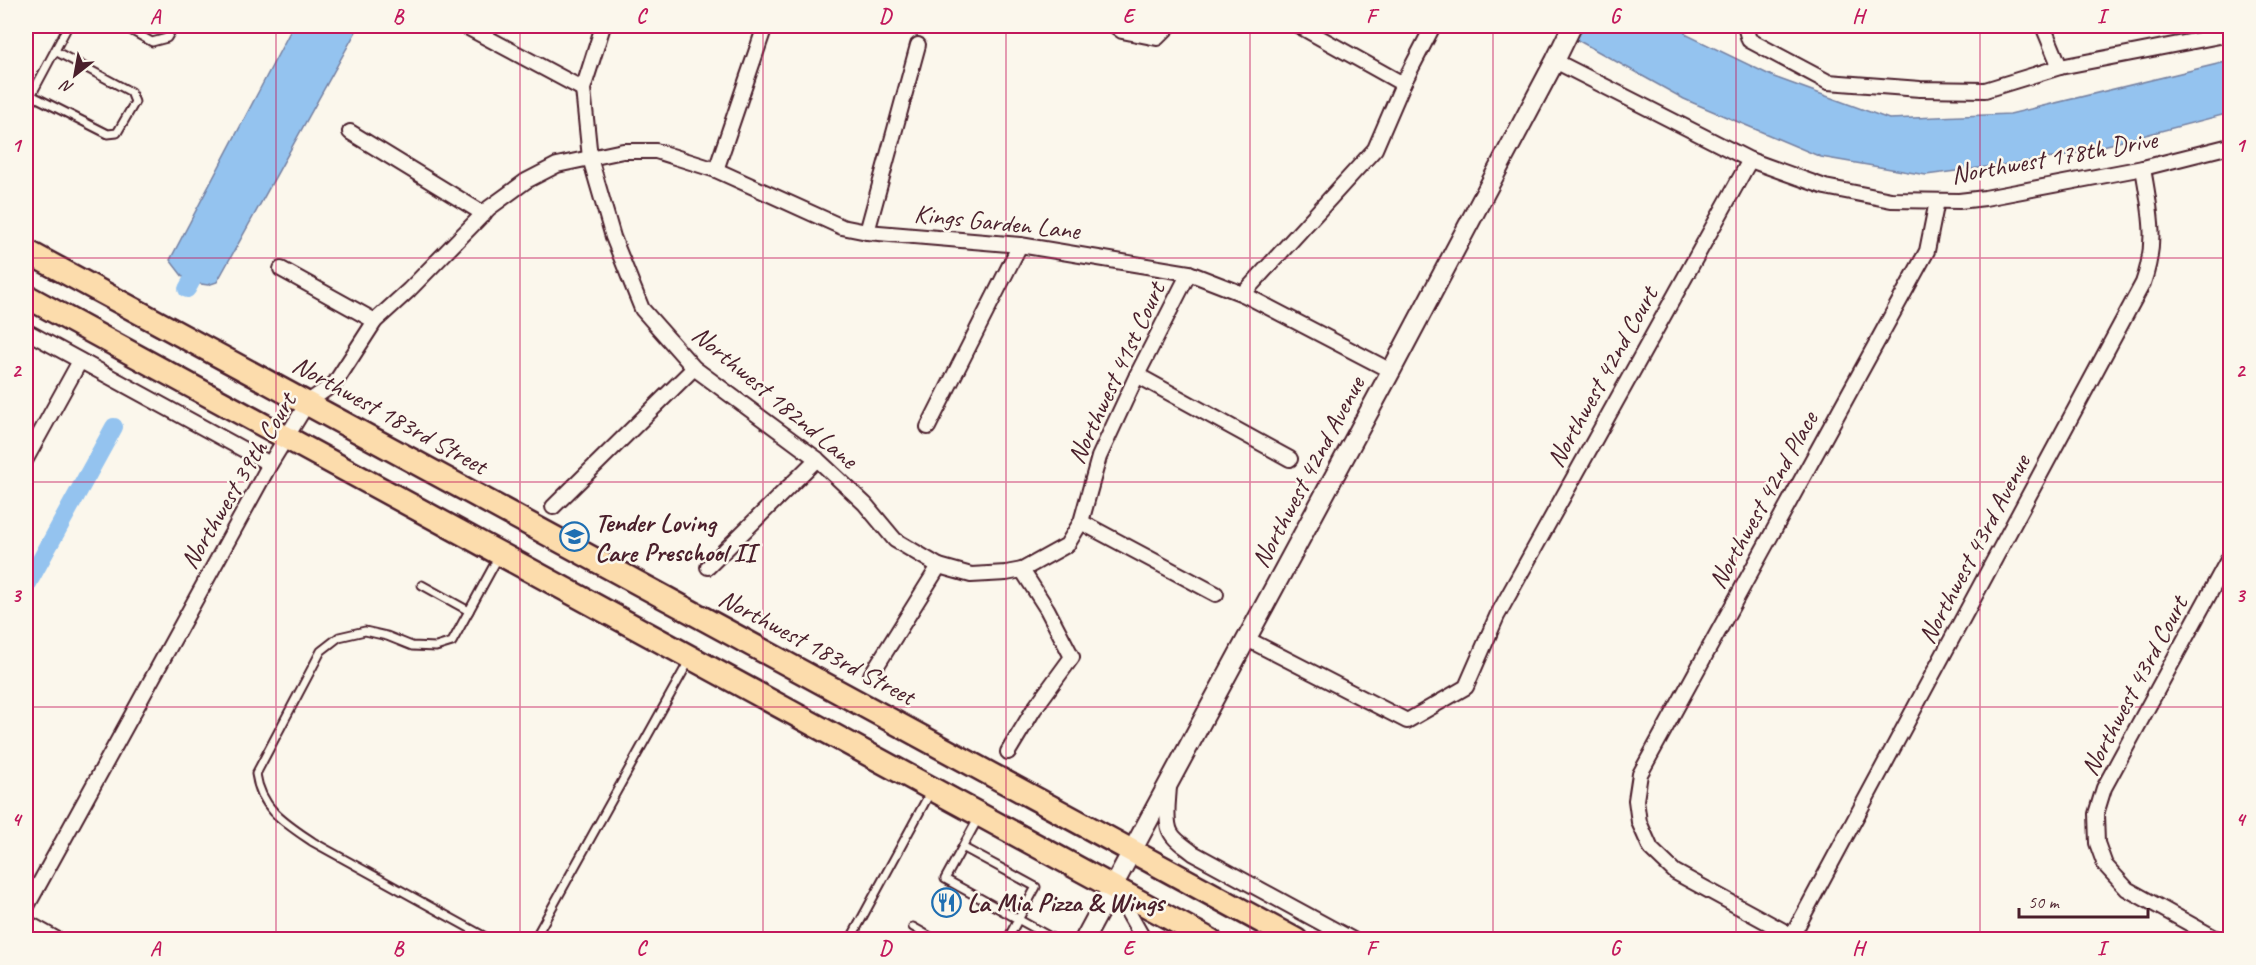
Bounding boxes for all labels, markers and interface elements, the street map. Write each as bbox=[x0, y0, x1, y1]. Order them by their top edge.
text: A bbox=[150, 4, 162, 29]
text: B bbox=[393, 4, 405, 29]
text: C bbox=[636, 4, 648, 29]
text: D bbox=[879, 4, 893, 29]
text: E bbox=[1123, 4, 1137, 29]
text: F bbox=[1366, 4, 1380, 29]
text: G bbox=[1610, 4, 1623, 29]
text: H bbox=[1852, 4, 1867, 29]
text: I bbox=[2097, 4, 2110, 29]
north arrow bbox=[45, 45, 105, 105]
text: N bbox=[56, 74, 77, 98]
street label: Northwest 178th Drive bbox=[1948, 122, 2161, 191]
text: 1 bbox=[12, 133, 23, 158]
text: 1 bbox=[2236, 133, 2247, 158]
street label: Kings Garden Lane bbox=[913, 197, 1083, 247]
street label: Northwest 41st Court bbox=[1060, 275, 1173, 469]
street label: Northwest 42nd Court bbox=[1539, 279, 1666, 473]
street label: Northwest 182nd Lane bbox=[685, 318, 866, 477]
street label: Northwest 183rd Street bbox=[287, 348, 495, 483]
text: 2 bbox=[12, 358, 23, 383]
text: 2 bbox=[2236, 358, 2247, 383]
street label: Northwest 42nd Avenue bbox=[1244, 369, 1373, 573]
street label: Northwest 39th Court bbox=[173, 385, 305, 575]
street label: Northwest 42nd Place bbox=[1701, 404, 1826, 594]
street label: Northwest 43rd Avenue bbox=[1910, 447, 2038, 649]
place label: Tender Loving Care Preschool II bbox=[595, 506, 761, 569]
school or university icon: Tender Loving Care Preschool II bbox=[558, 521, 590, 553]
street label: Northwest 183rd Street bbox=[713, 581, 923, 714]
text: 3 bbox=[12, 583, 23, 608]
text: 3 bbox=[2236, 583, 2247, 608]
street label: Northwest 43rd Court bbox=[2073, 589, 2196, 781]
text: 4 bbox=[12, 807, 24, 832]
text: 4 bbox=[2236, 807, 2248, 832]
scale bar bbox=[2019, 881, 2148, 919]
restaurant icon: La Mia Pizza & Wings bbox=[930, 886, 962, 918]
place label: La Mia Pizza & Wings bbox=[967, 886, 1167, 919]
text: 50 m bbox=[2028, 891, 2061, 913]
text: A bbox=[150, 936, 162, 961]
text: B bbox=[393, 936, 405, 961]
text: C bbox=[636, 936, 648, 961]
text: D bbox=[879, 936, 893, 961]
text: E bbox=[1123, 936, 1137, 961]
text: F bbox=[1366, 936, 1380, 961]
text: G bbox=[1610, 936, 1623, 961]
text: H bbox=[1852, 936, 1867, 961]
text: I bbox=[2097, 936, 2110, 961]

